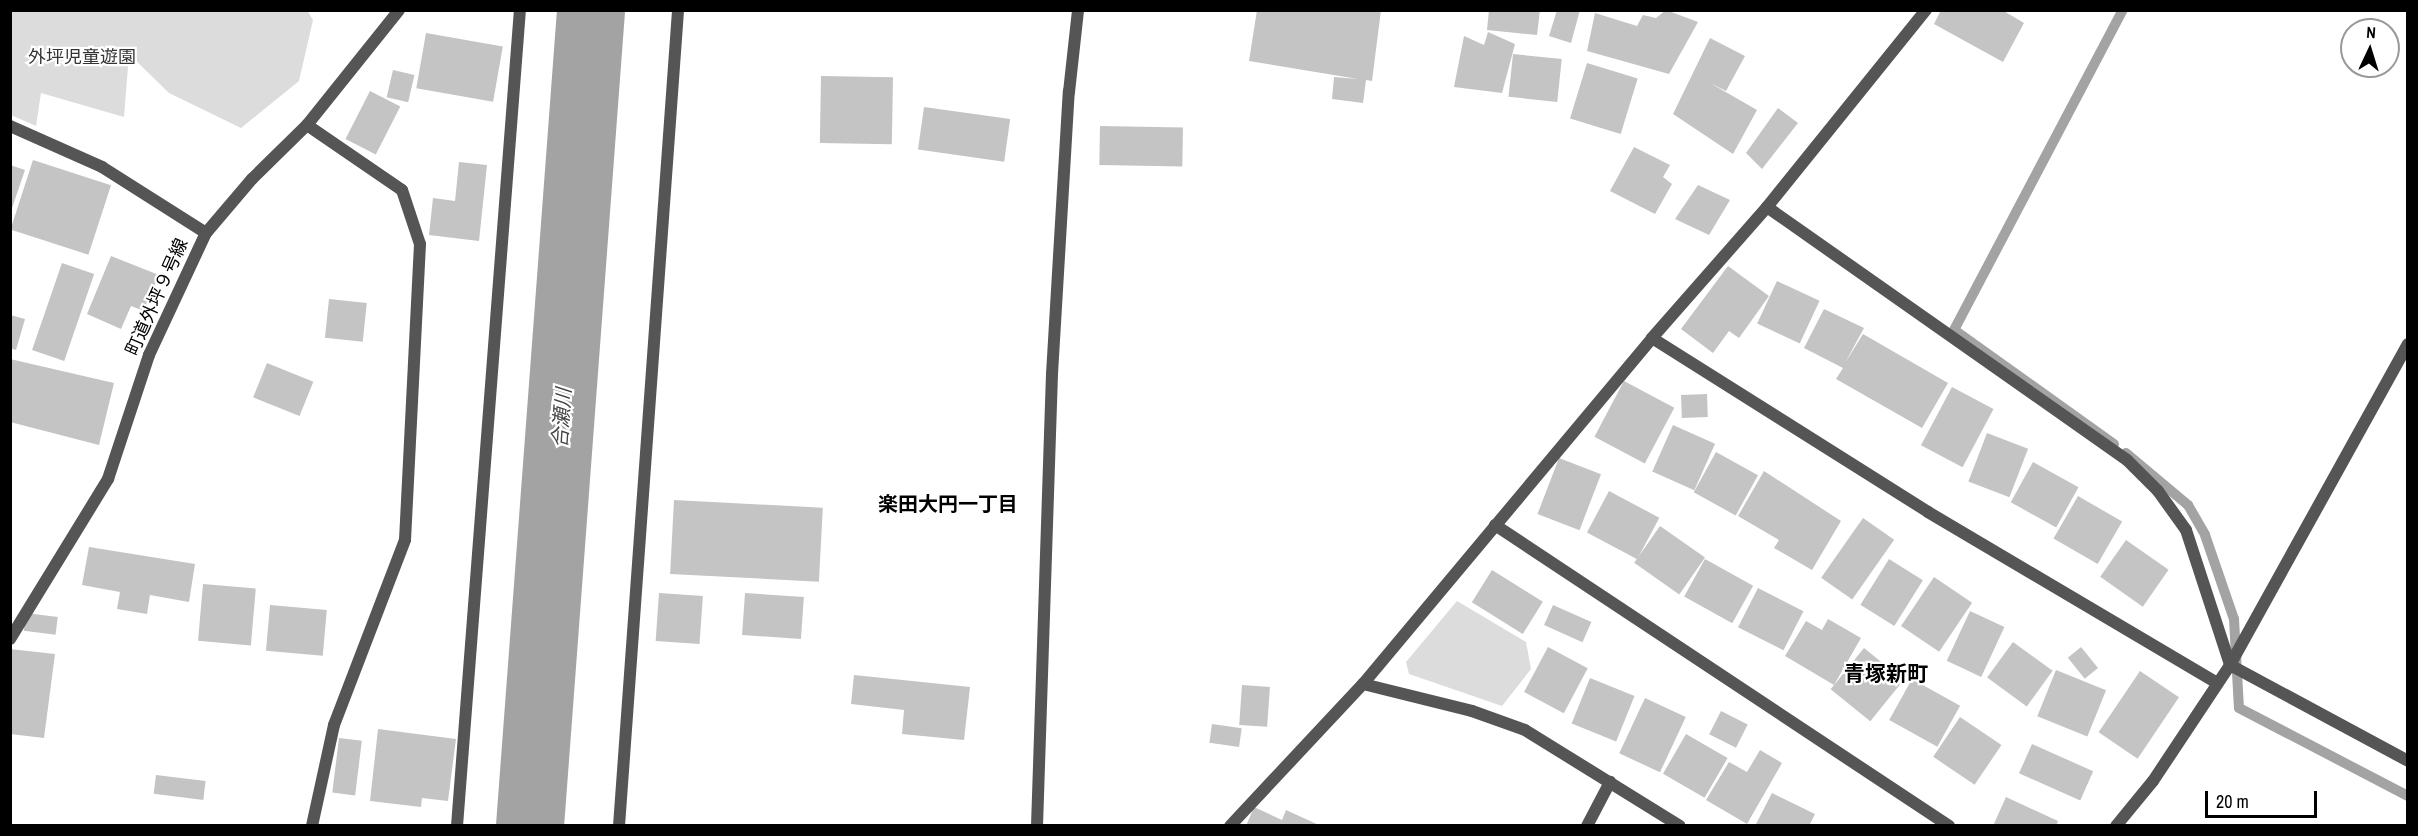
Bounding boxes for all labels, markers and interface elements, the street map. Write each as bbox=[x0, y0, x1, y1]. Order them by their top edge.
north arrow bbox=[2340, 18, 2400, 78]
text: N bbox=[2366, 21, 2377, 43]
park label: 外坪児童遊園 bbox=[28, 46, 136, 68]
street label: 町道外坪９号線 bbox=[122, 235, 192, 359]
water label: 合瀬川 bbox=[547, 387, 575, 449]
district label: 楽田大円一丁目 bbox=[878, 491, 1018, 515]
district label: 青塚新町 bbox=[1844, 661, 1928, 687]
scale bar bbox=[2208, 779, 2320, 817]
text: 20 m bbox=[2216, 789, 2249, 814]

